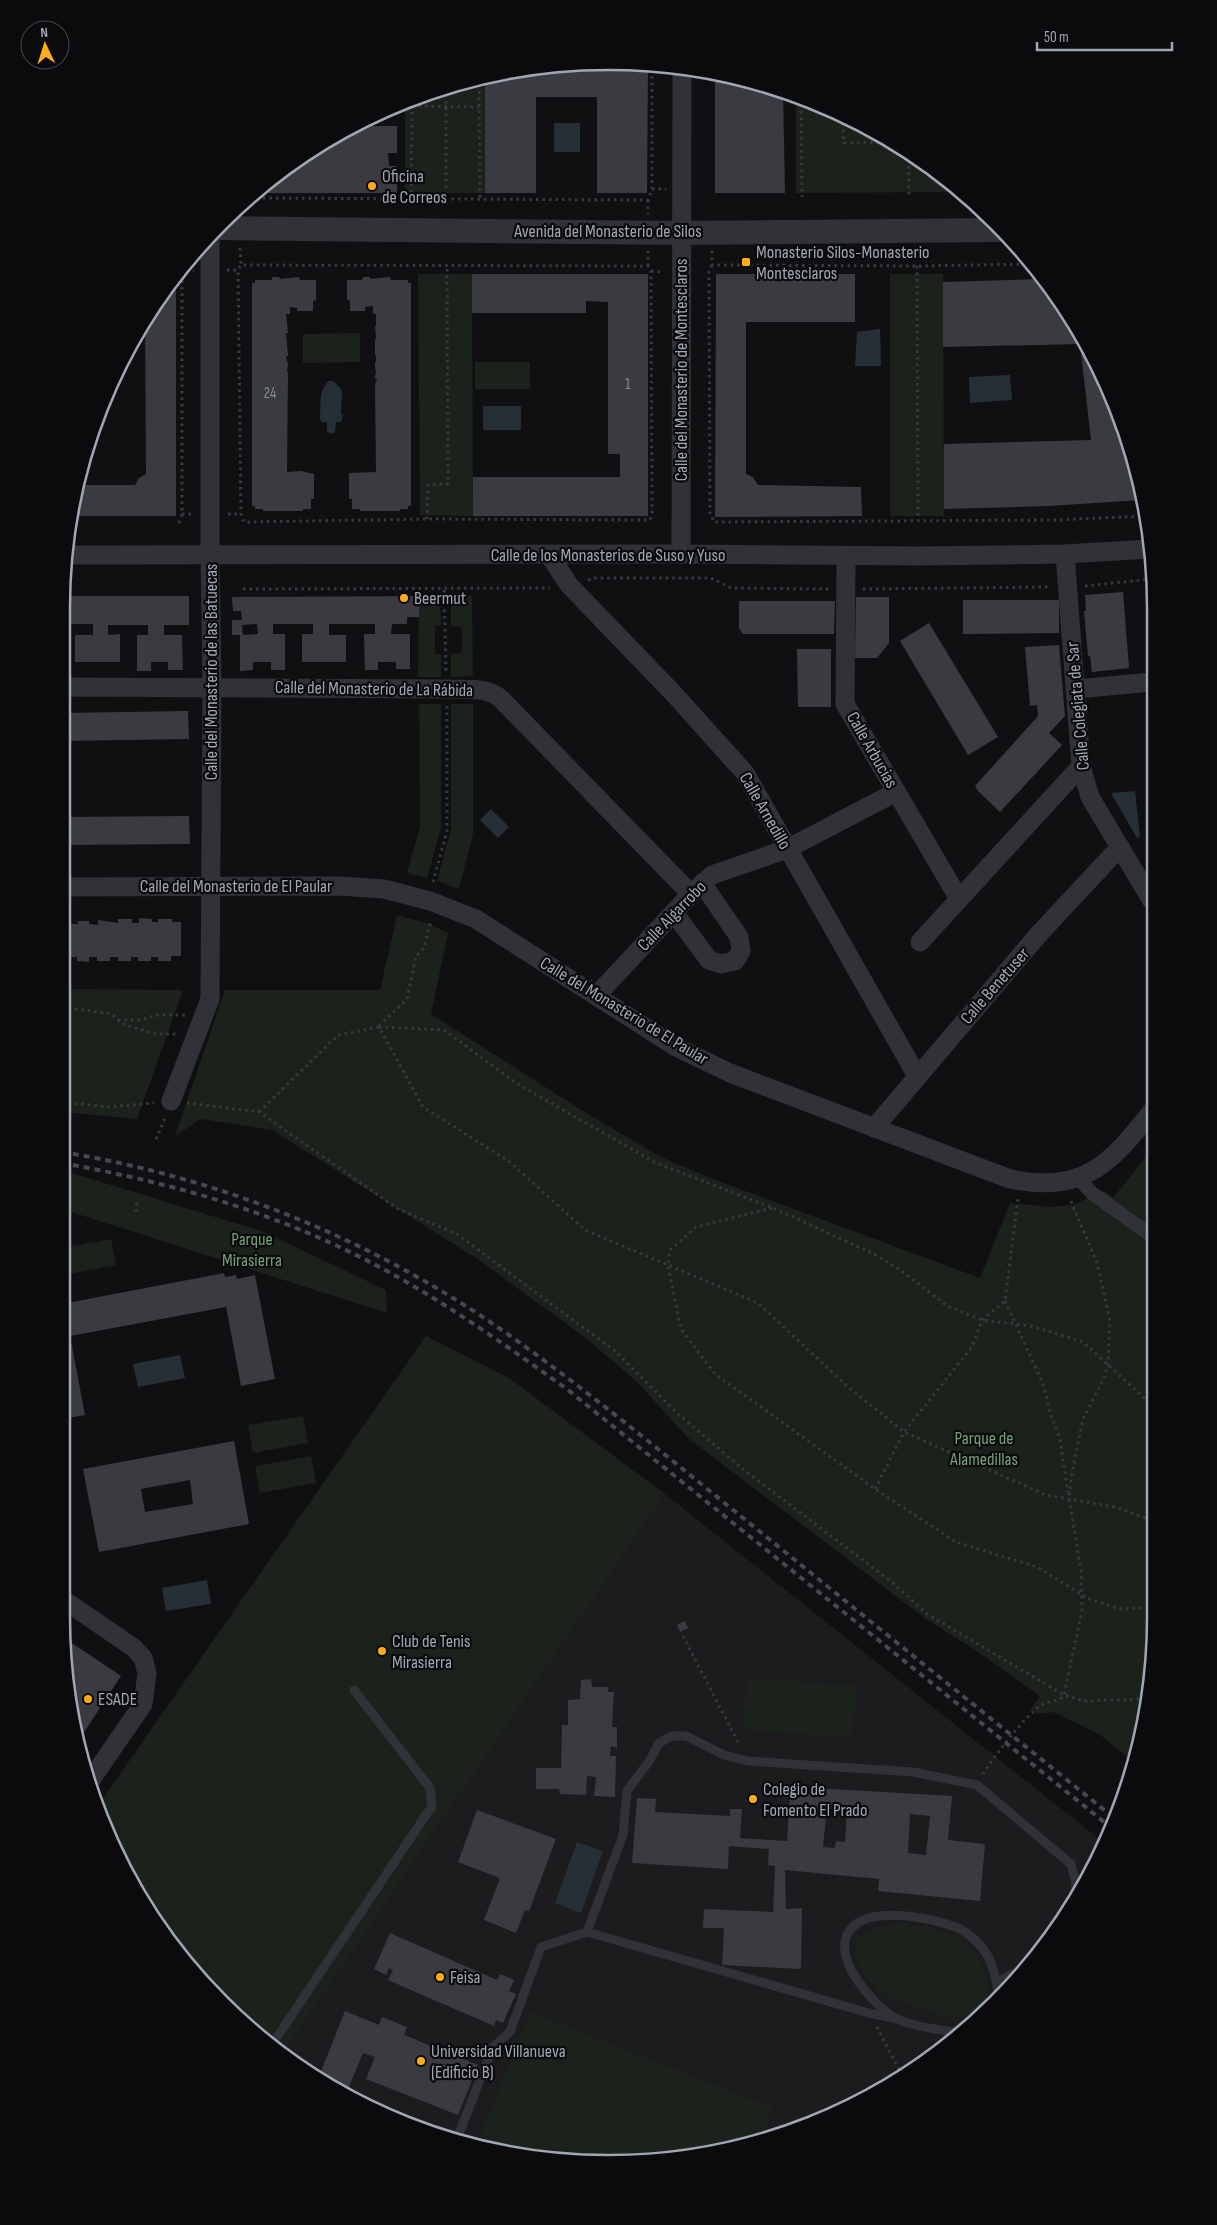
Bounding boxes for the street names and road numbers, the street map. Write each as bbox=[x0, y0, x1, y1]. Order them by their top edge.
street label: Avenida del Monasterio de Silos bbox=[513, 221, 702, 242]
street label: Calle del Monasterio de Montesclaros bbox=[671, 259, 692, 481]
street label: Calle de los Monasterios de Suso y Yuso bbox=[491, 545, 725, 566]
street label: Calle del Monasterio de las Batuecas bbox=[201, 564, 222, 780]
street label: Calle Colegiata de Sar bbox=[1062, 641, 1094, 771]
street label: Calle del Monasterio de La Rábida bbox=[275, 677, 473, 701]
street label: Calle Arbucias bbox=[842, 708, 902, 792]
street label: Calle Arnedillo bbox=[735, 769, 795, 853]
street label: Calle del Monasterio de El Paular bbox=[140, 876, 332, 897]
street label: Calle Algarrobo bbox=[633, 876, 711, 956]
street label: Calle Benetuser bbox=[956, 944, 1034, 1028]
street label: Calle del Monasterio de El Paular bbox=[536, 952, 712, 1070]

